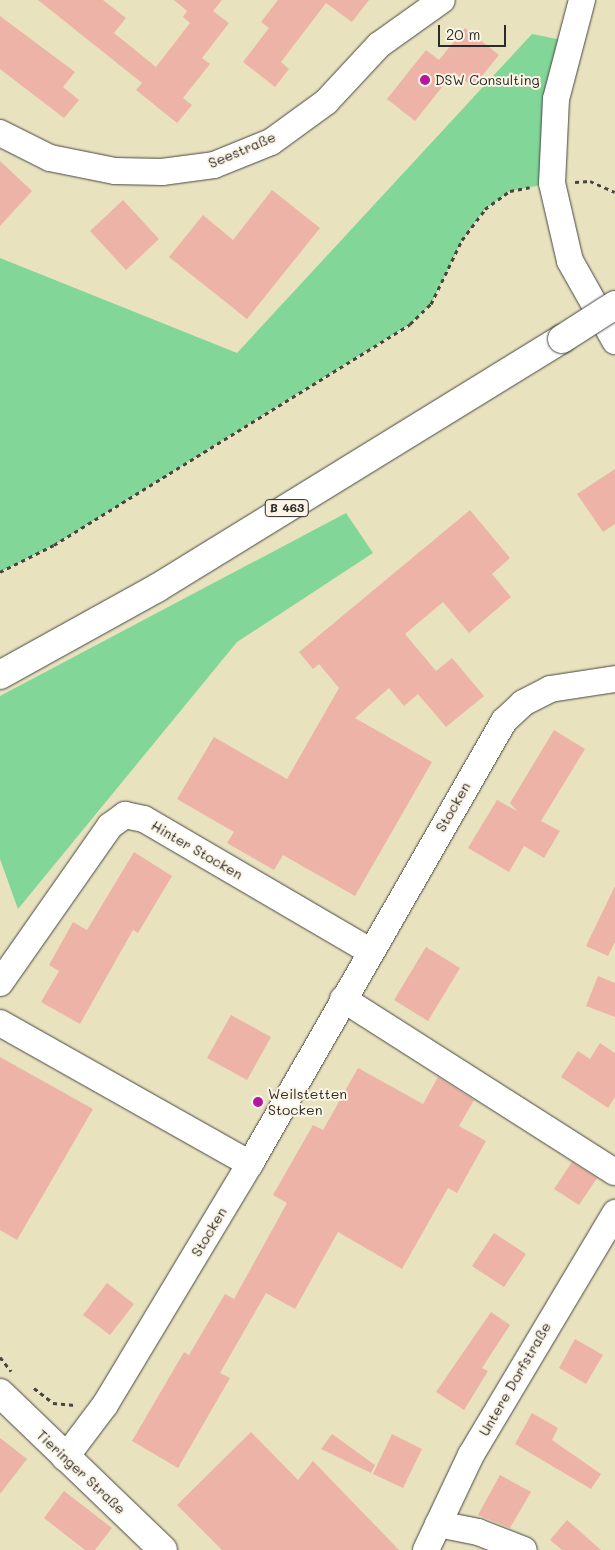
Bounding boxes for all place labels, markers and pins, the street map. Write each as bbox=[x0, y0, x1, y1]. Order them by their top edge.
place label: DSW Consulting bbox=[435, 72, 540, 88]
marker: DSW Consulting bbox=[419, 74, 431, 86]
place label: Weilstetten Stocken bbox=[268, 1086, 347, 1118]
marker: Weilstetten Stocken bbox=[252, 1096, 264, 1108]

